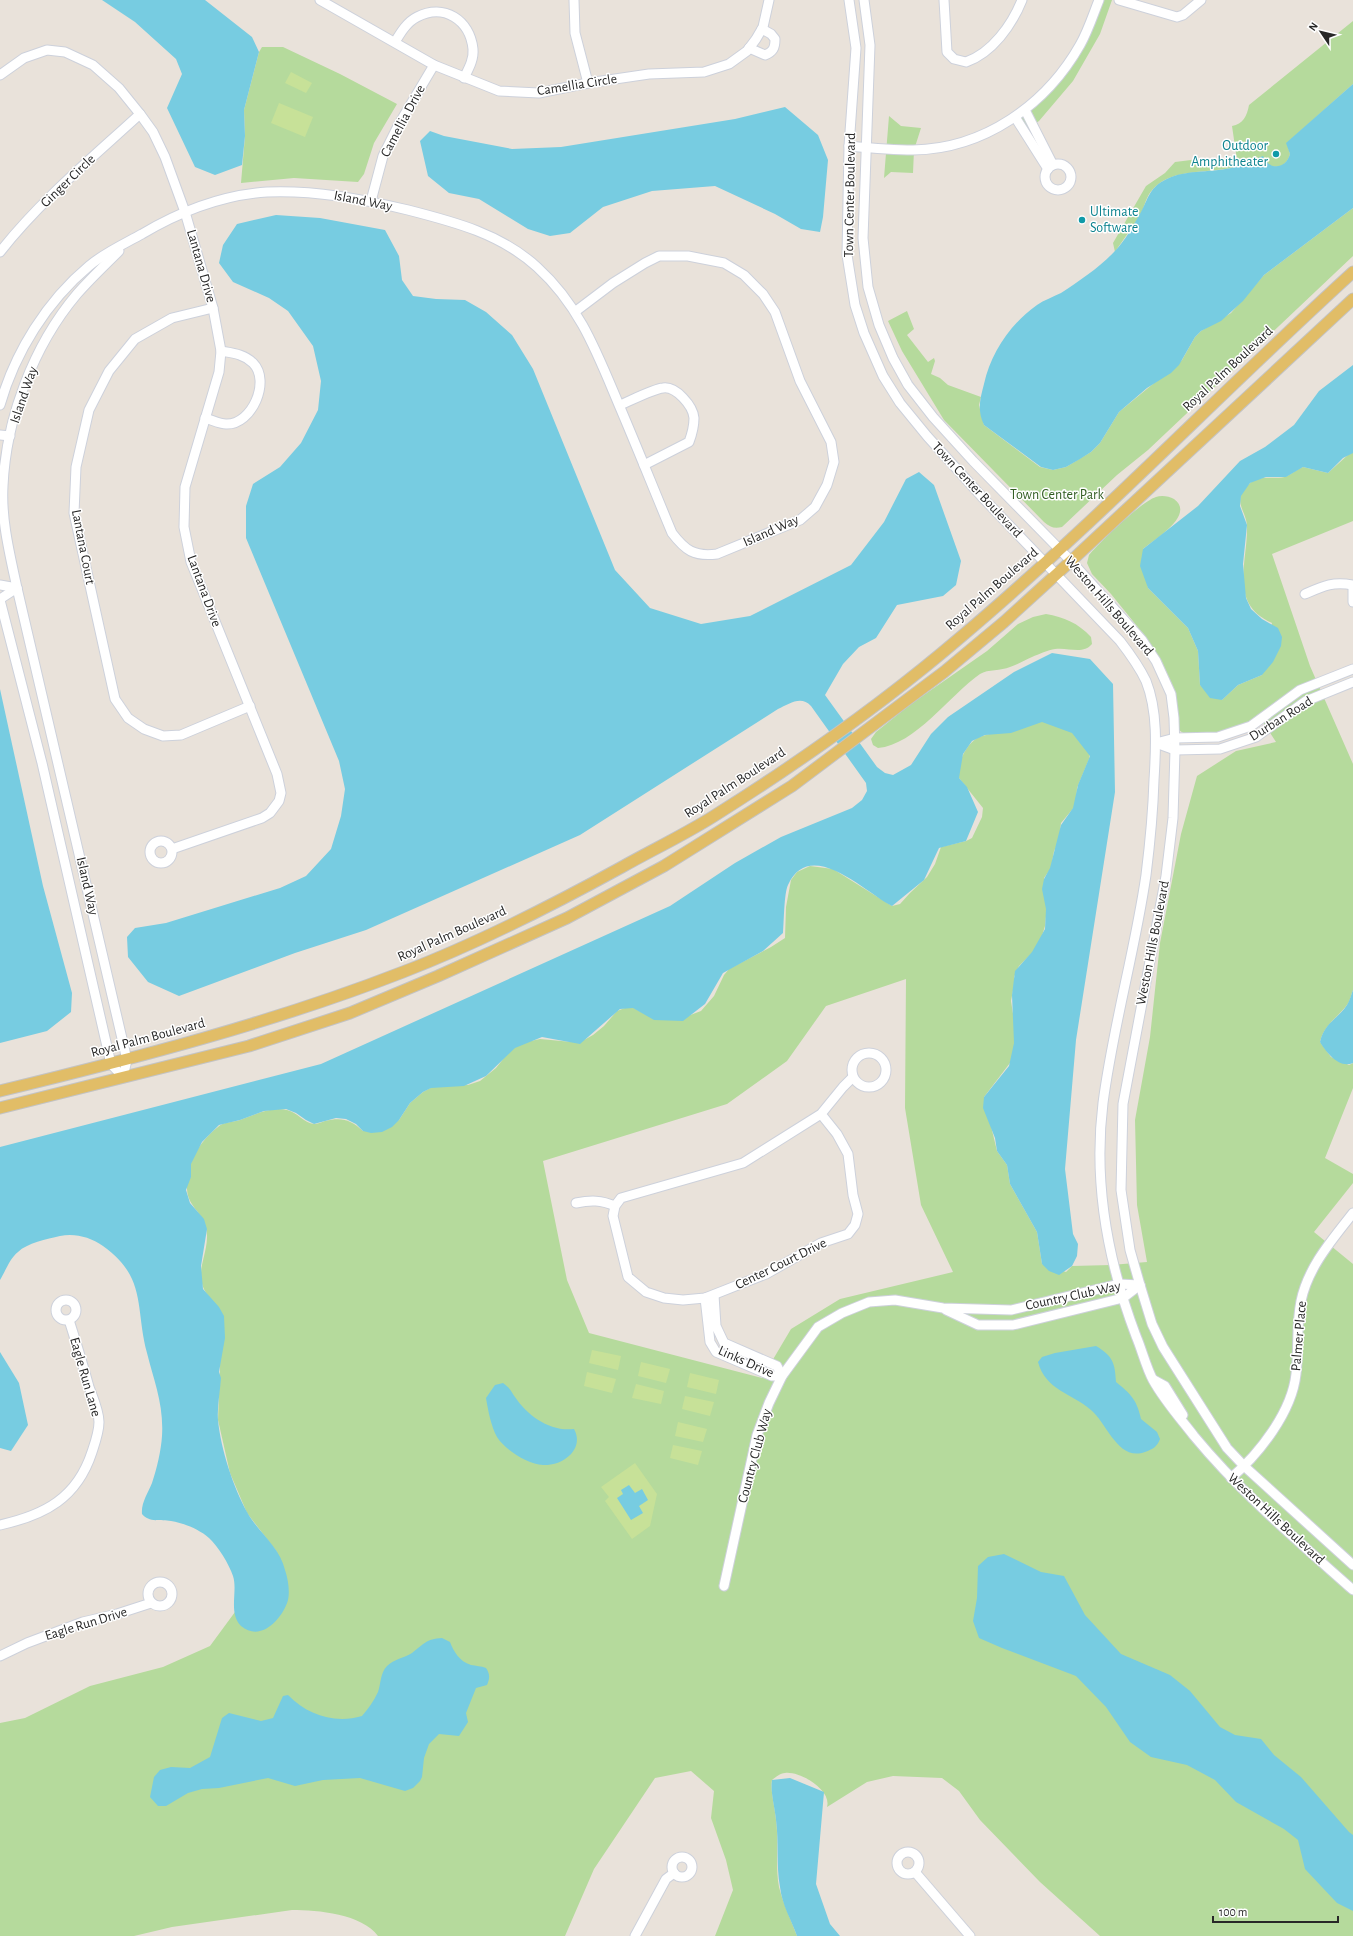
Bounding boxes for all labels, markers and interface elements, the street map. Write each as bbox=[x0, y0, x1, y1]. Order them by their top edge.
north arrow bbox=[1301, 12, 1341, 52]
text: N bbox=[1307, 20, 1320, 33]
street label: Camellia Circle bbox=[536, 72, 618, 98]
street label: Camellia Drive bbox=[378, 83, 428, 159]
street label: Town Center Boulevard bbox=[842, 132, 858, 258]
place label: Outdoor Amphitheater bbox=[1191, 139, 1268, 169]
marker: Outdoor Amphitheater bbox=[1271, 149, 1281, 159]
street label: Ginger Circle bbox=[38, 152, 98, 210]
street label: Island Way bbox=[333, 188, 393, 214]
place label: Ultimate Software bbox=[1090, 205, 1138, 235]
marker: Ultimate Software bbox=[1077, 215, 1087, 225]
street label: Lantana Drive bbox=[184, 228, 218, 304]
street label: Royal Palm Boulevard bbox=[1180, 324, 1276, 414]
street label: Island Way bbox=[8, 365, 40, 425]
street label: Town Center Boulevard bbox=[929, 440, 1025, 540]
park label: Town Center Park bbox=[1010, 488, 1105, 502]
street label: Lantana Court bbox=[69, 508, 97, 586]
street label: Island Way bbox=[741, 513, 801, 549]
street label: Royal Palm Boulevard bbox=[943, 545, 1041, 633]
street label: Lantana Drive bbox=[185, 553, 223, 629]
street label: Weston Hills Boulevard bbox=[1062, 554, 1156, 658]
street label: Durban Road bbox=[1247, 694, 1315, 744]
street label: Royal Palm Boulevard bbox=[682, 745, 788, 821]
street label: Island Way bbox=[74, 856, 100, 916]
street label: Weston Hills Boulevard bbox=[1134, 880, 1172, 1006]
street label: Royal Palm Boulevard bbox=[396, 904, 508, 964]
street label: Royal Palm Boulevard bbox=[89, 1016, 207, 1060]
street label: Center Court Drive bbox=[733, 1236, 829, 1292]
street label: Country Club Way bbox=[1024, 1279, 1122, 1313]
street label: Palmer Place bbox=[1289, 1300, 1309, 1372]
street label: Eagle Run Lane bbox=[67, 1336, 103, 1418]
street label: Links Drive bbox=[716, 1344, 776, 1380]
street label: Country Club Way bbox=[736, 1407, 774, 1505]
street label: Weston Hills Boulevard bbox=[1225, 1471, 1327, 1567]
street label: Eagle Run Drive bbox=[43, 1605, 129, 1643]
scale bar bbox=[1213, 1898, 1338, 1924]
text: 100 m bbox=[1219, 1906, 1247, 1918]

